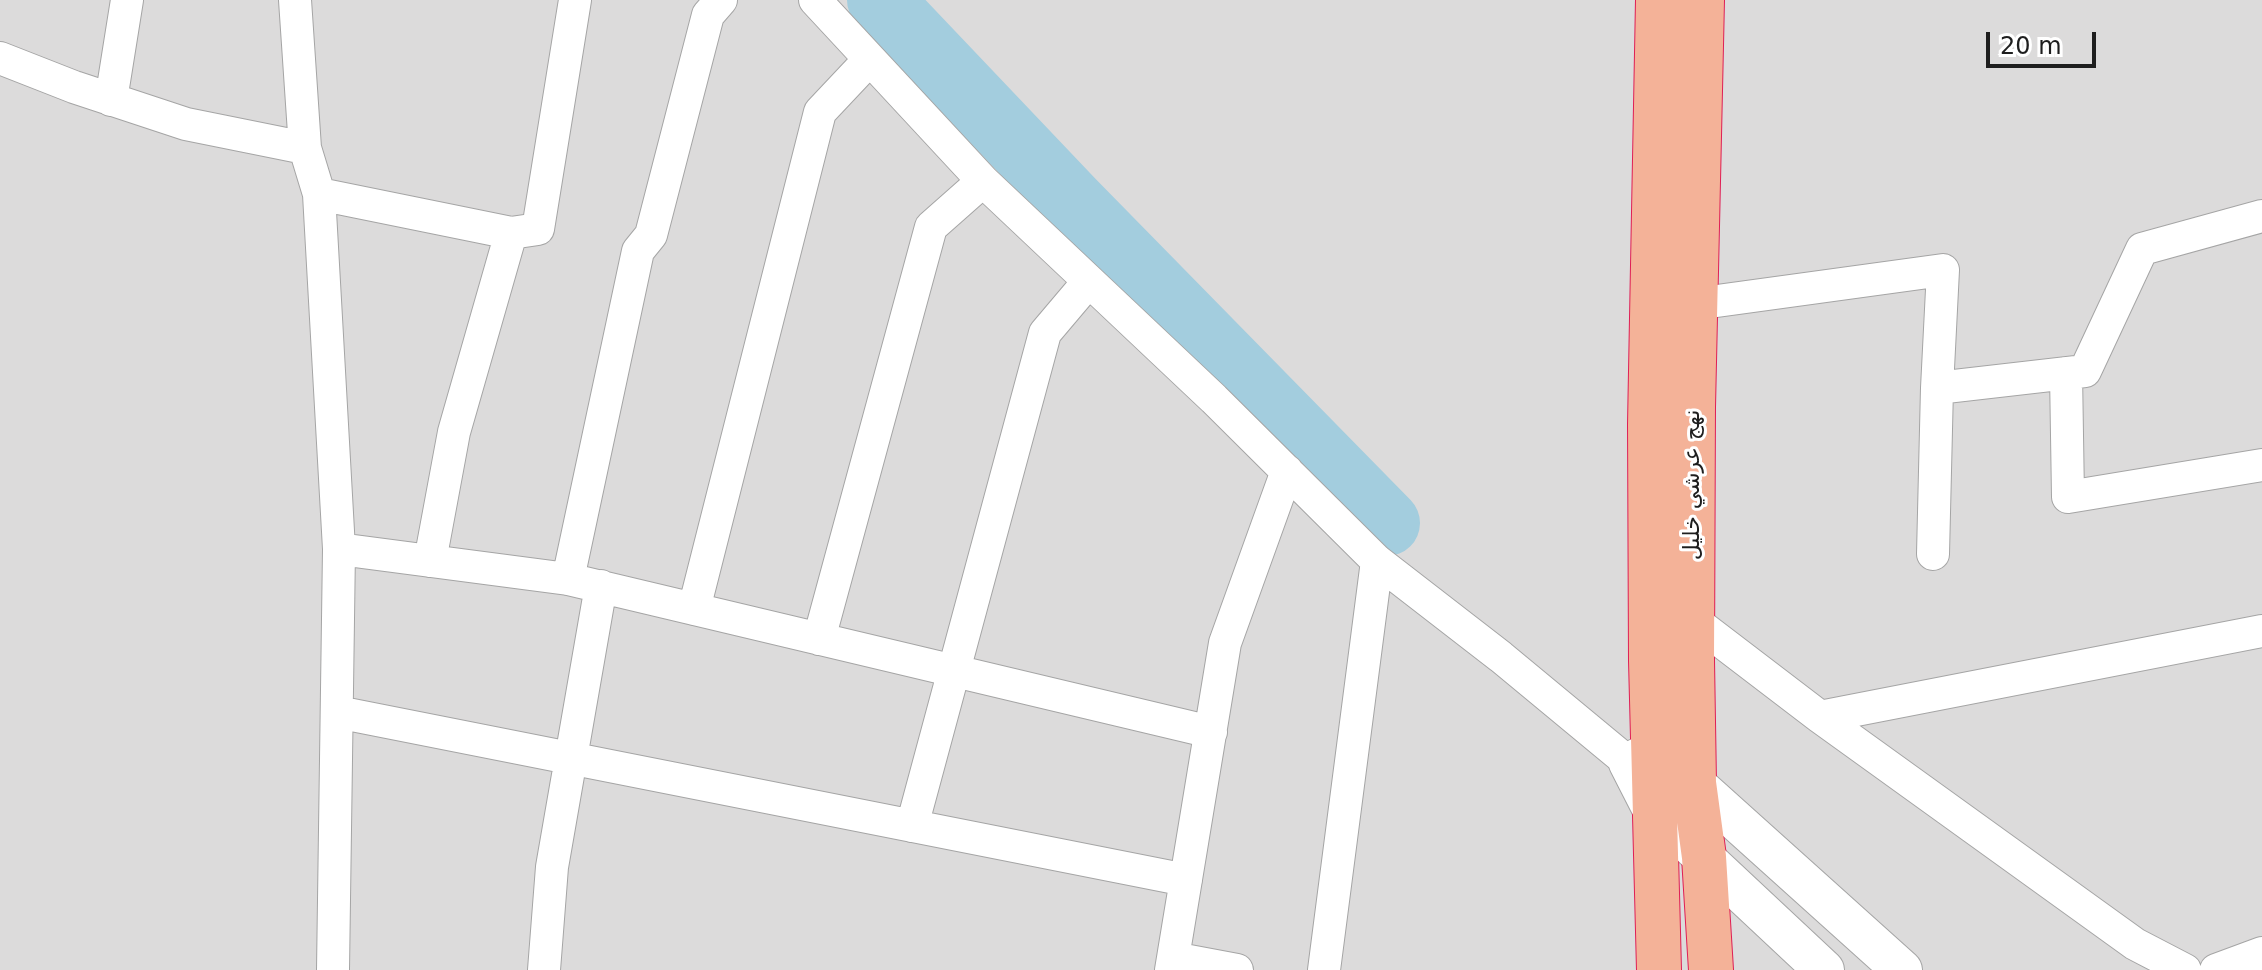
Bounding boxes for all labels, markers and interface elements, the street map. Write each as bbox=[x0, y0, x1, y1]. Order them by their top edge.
scale bar bbox=[1990, 16, 2100, 66]
text: 20 m bbox=[2000, 32, 2062, 60]
street label: نهج عرشي خليل bbox=[1680, 410, 1706, 560]

